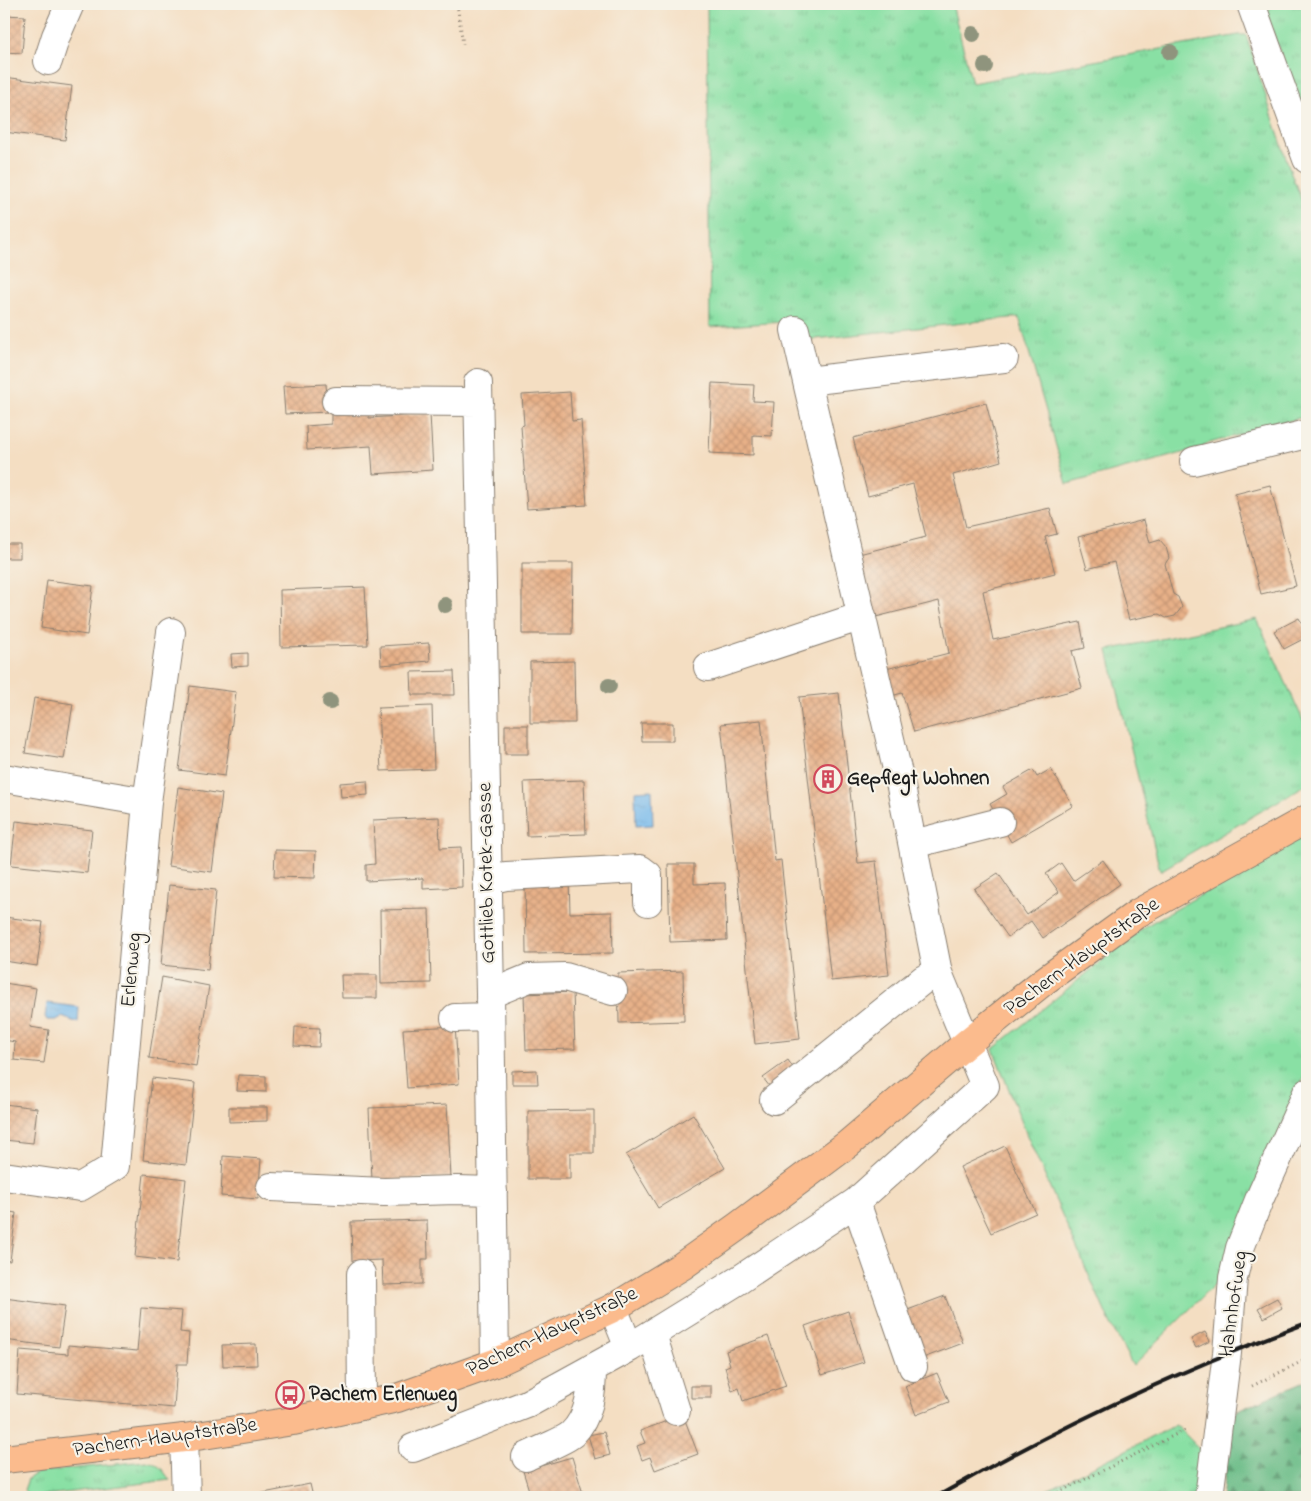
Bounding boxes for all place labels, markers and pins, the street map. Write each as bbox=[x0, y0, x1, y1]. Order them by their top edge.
building icon: Gepflegt Wohnen bbox=[813, 764, 843, 794]
place label: Gepflegt Wohnen bbox=[847, 764, 989, 796]
bus stop icon: Pachern Erlenweg bbox=[275, 1380, 305, 1410]
place label: Pachern Erlenweg bbox=[309, 1380, 457, 1412]

